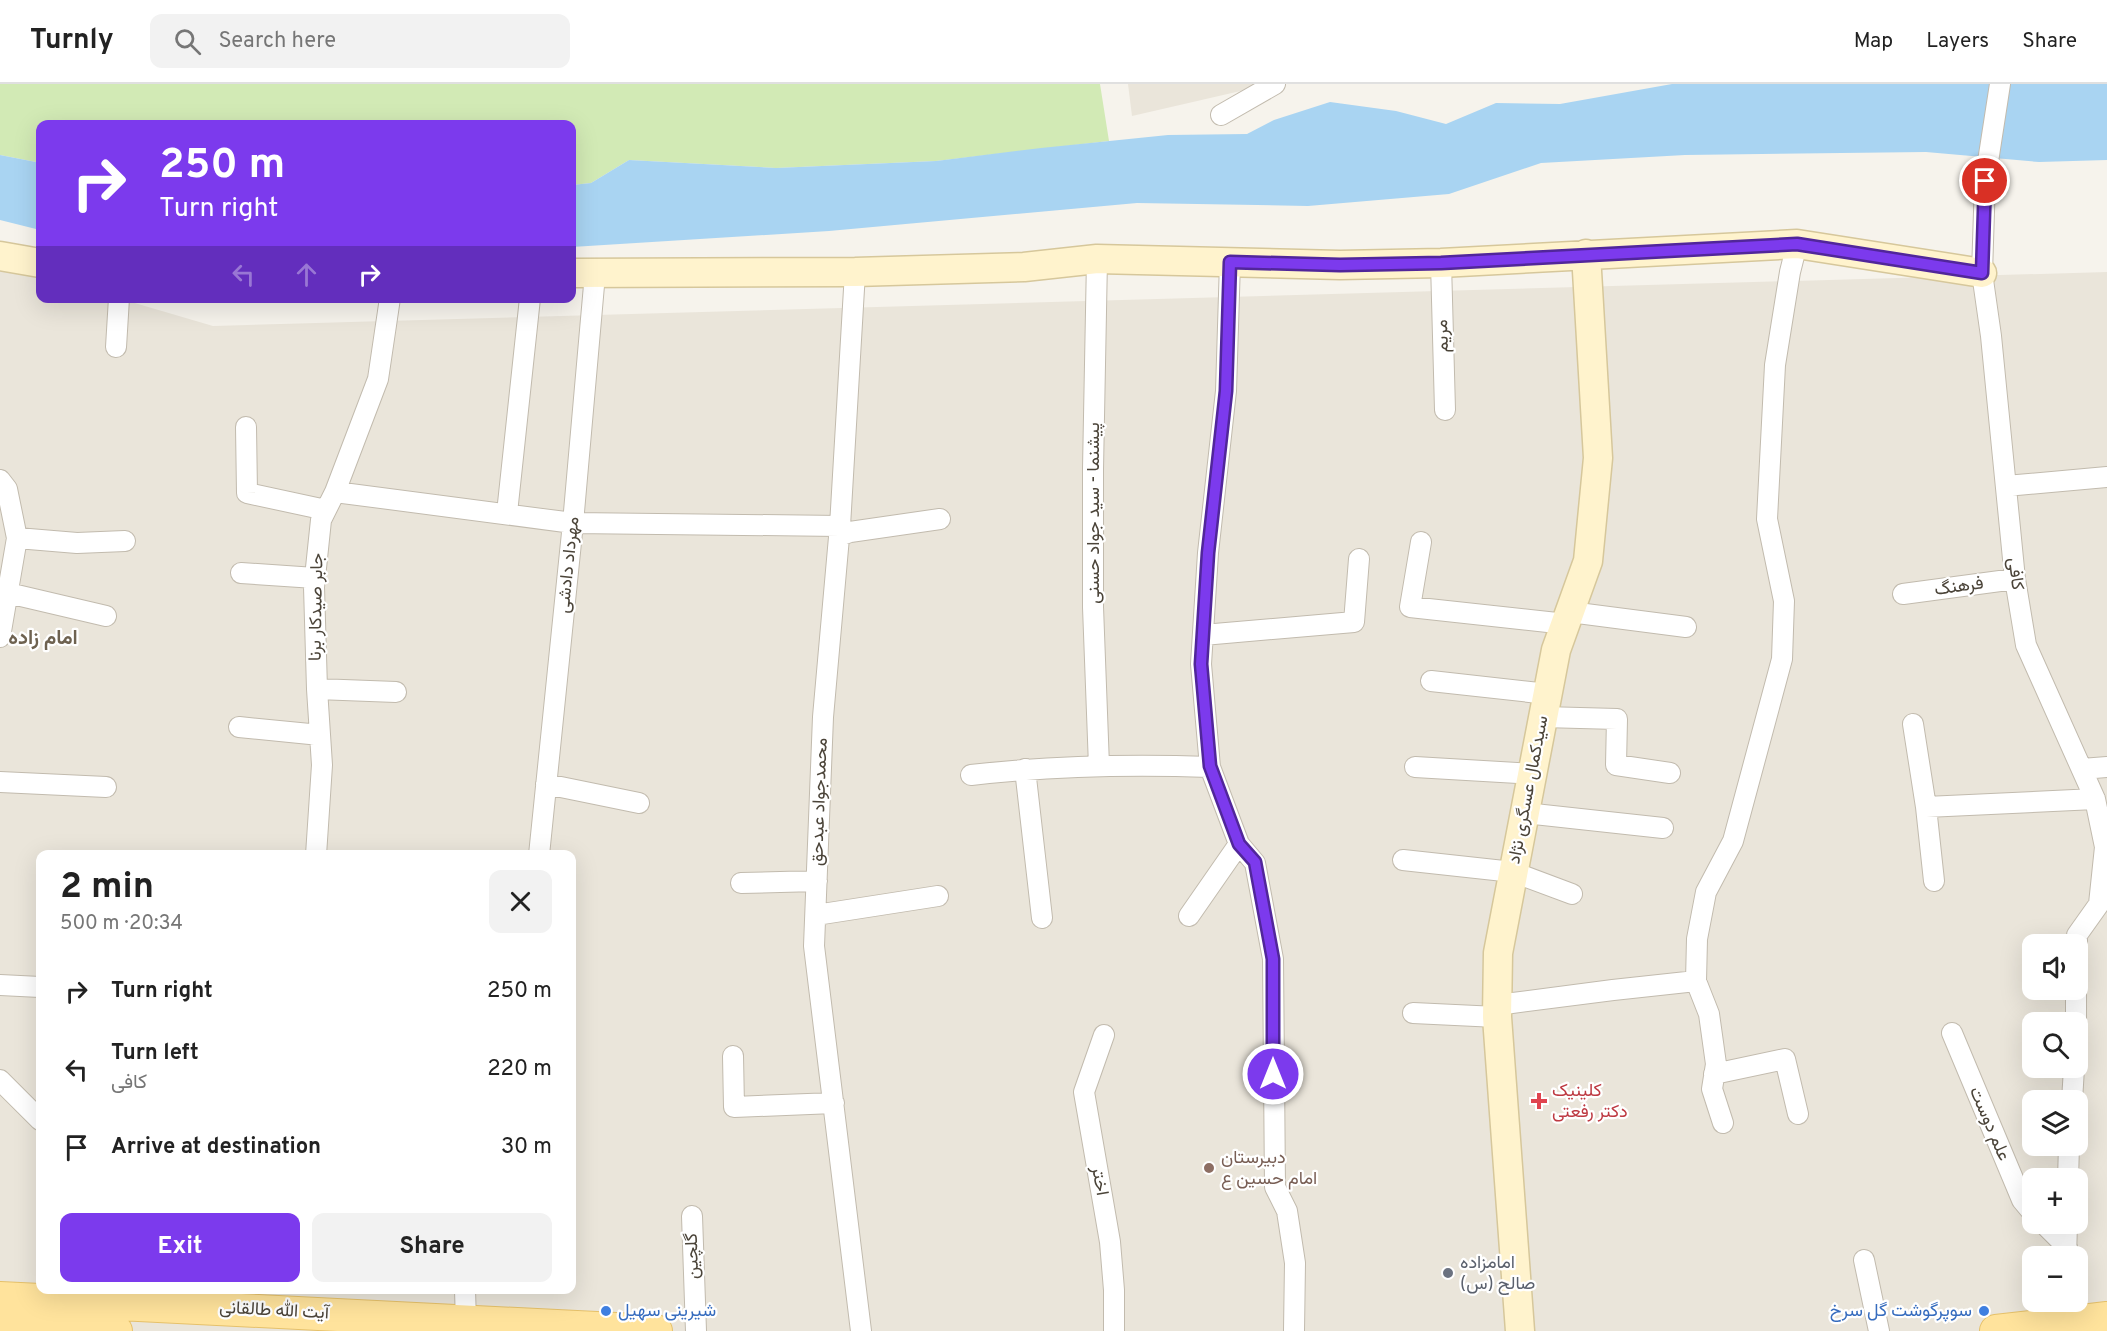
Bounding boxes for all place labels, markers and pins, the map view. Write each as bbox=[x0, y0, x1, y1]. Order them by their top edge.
pin bbox=[1959, 155, 2010, 206]
place label: کلینیک دکتر رفعتی bbox=[1552, 1080, 1628, 1124]
marker: کلینیک دکتر رفعتی bbox=[1530, 1092, 1548, 1110]
place label: دبیرستان امام حسین ع bbox=[1221, 1147, 1317, 1191]
marker: دبیرستان امام حسین ع bbox=[1202, 1161, 1216, 1175]
place label: امامزاده صالح (س) bbox=[1460, 1252, 1535, 1296]
marker: امامزاده صالح (س) bbox=[1441, 1266, 1455, 1280]
place label: شیرینی سهیل bbox=[618, 1300, 716, 1323]
place label: سوپرگوشت گل سرخ bbox=[1830, 1300, 1972, 1323]
marker: شیرینی سهیل bbox=[599, 1304, 613, 1318]
marker: سوپرگوشت گل سرخ bbox=[1977, 1304, 1991, 1318]

